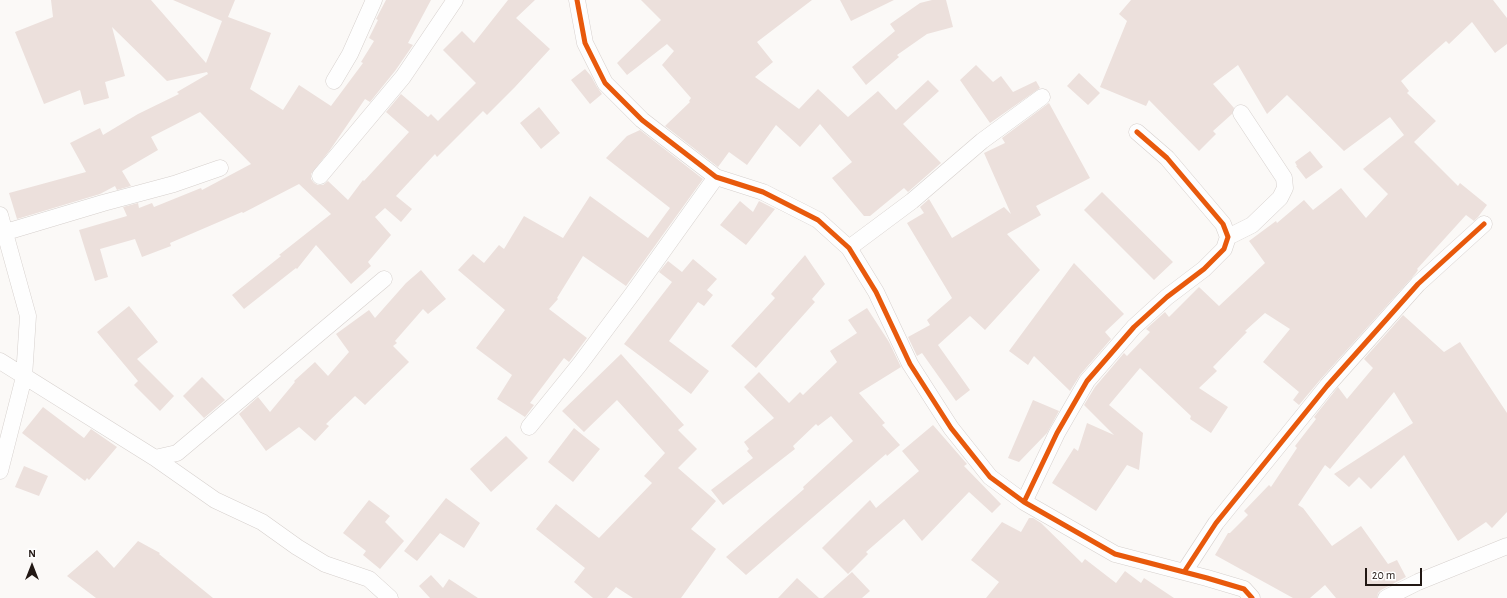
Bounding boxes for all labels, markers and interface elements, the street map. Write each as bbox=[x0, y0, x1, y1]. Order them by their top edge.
north arrow bbox=[12, 546, 52, 586]
text: N bbox=[28, 548, 36, 559]
scale bar bbox=[1367, 560, 1424, 586]
text: 20 m bbox=[1372, 569, 1395, 581]

